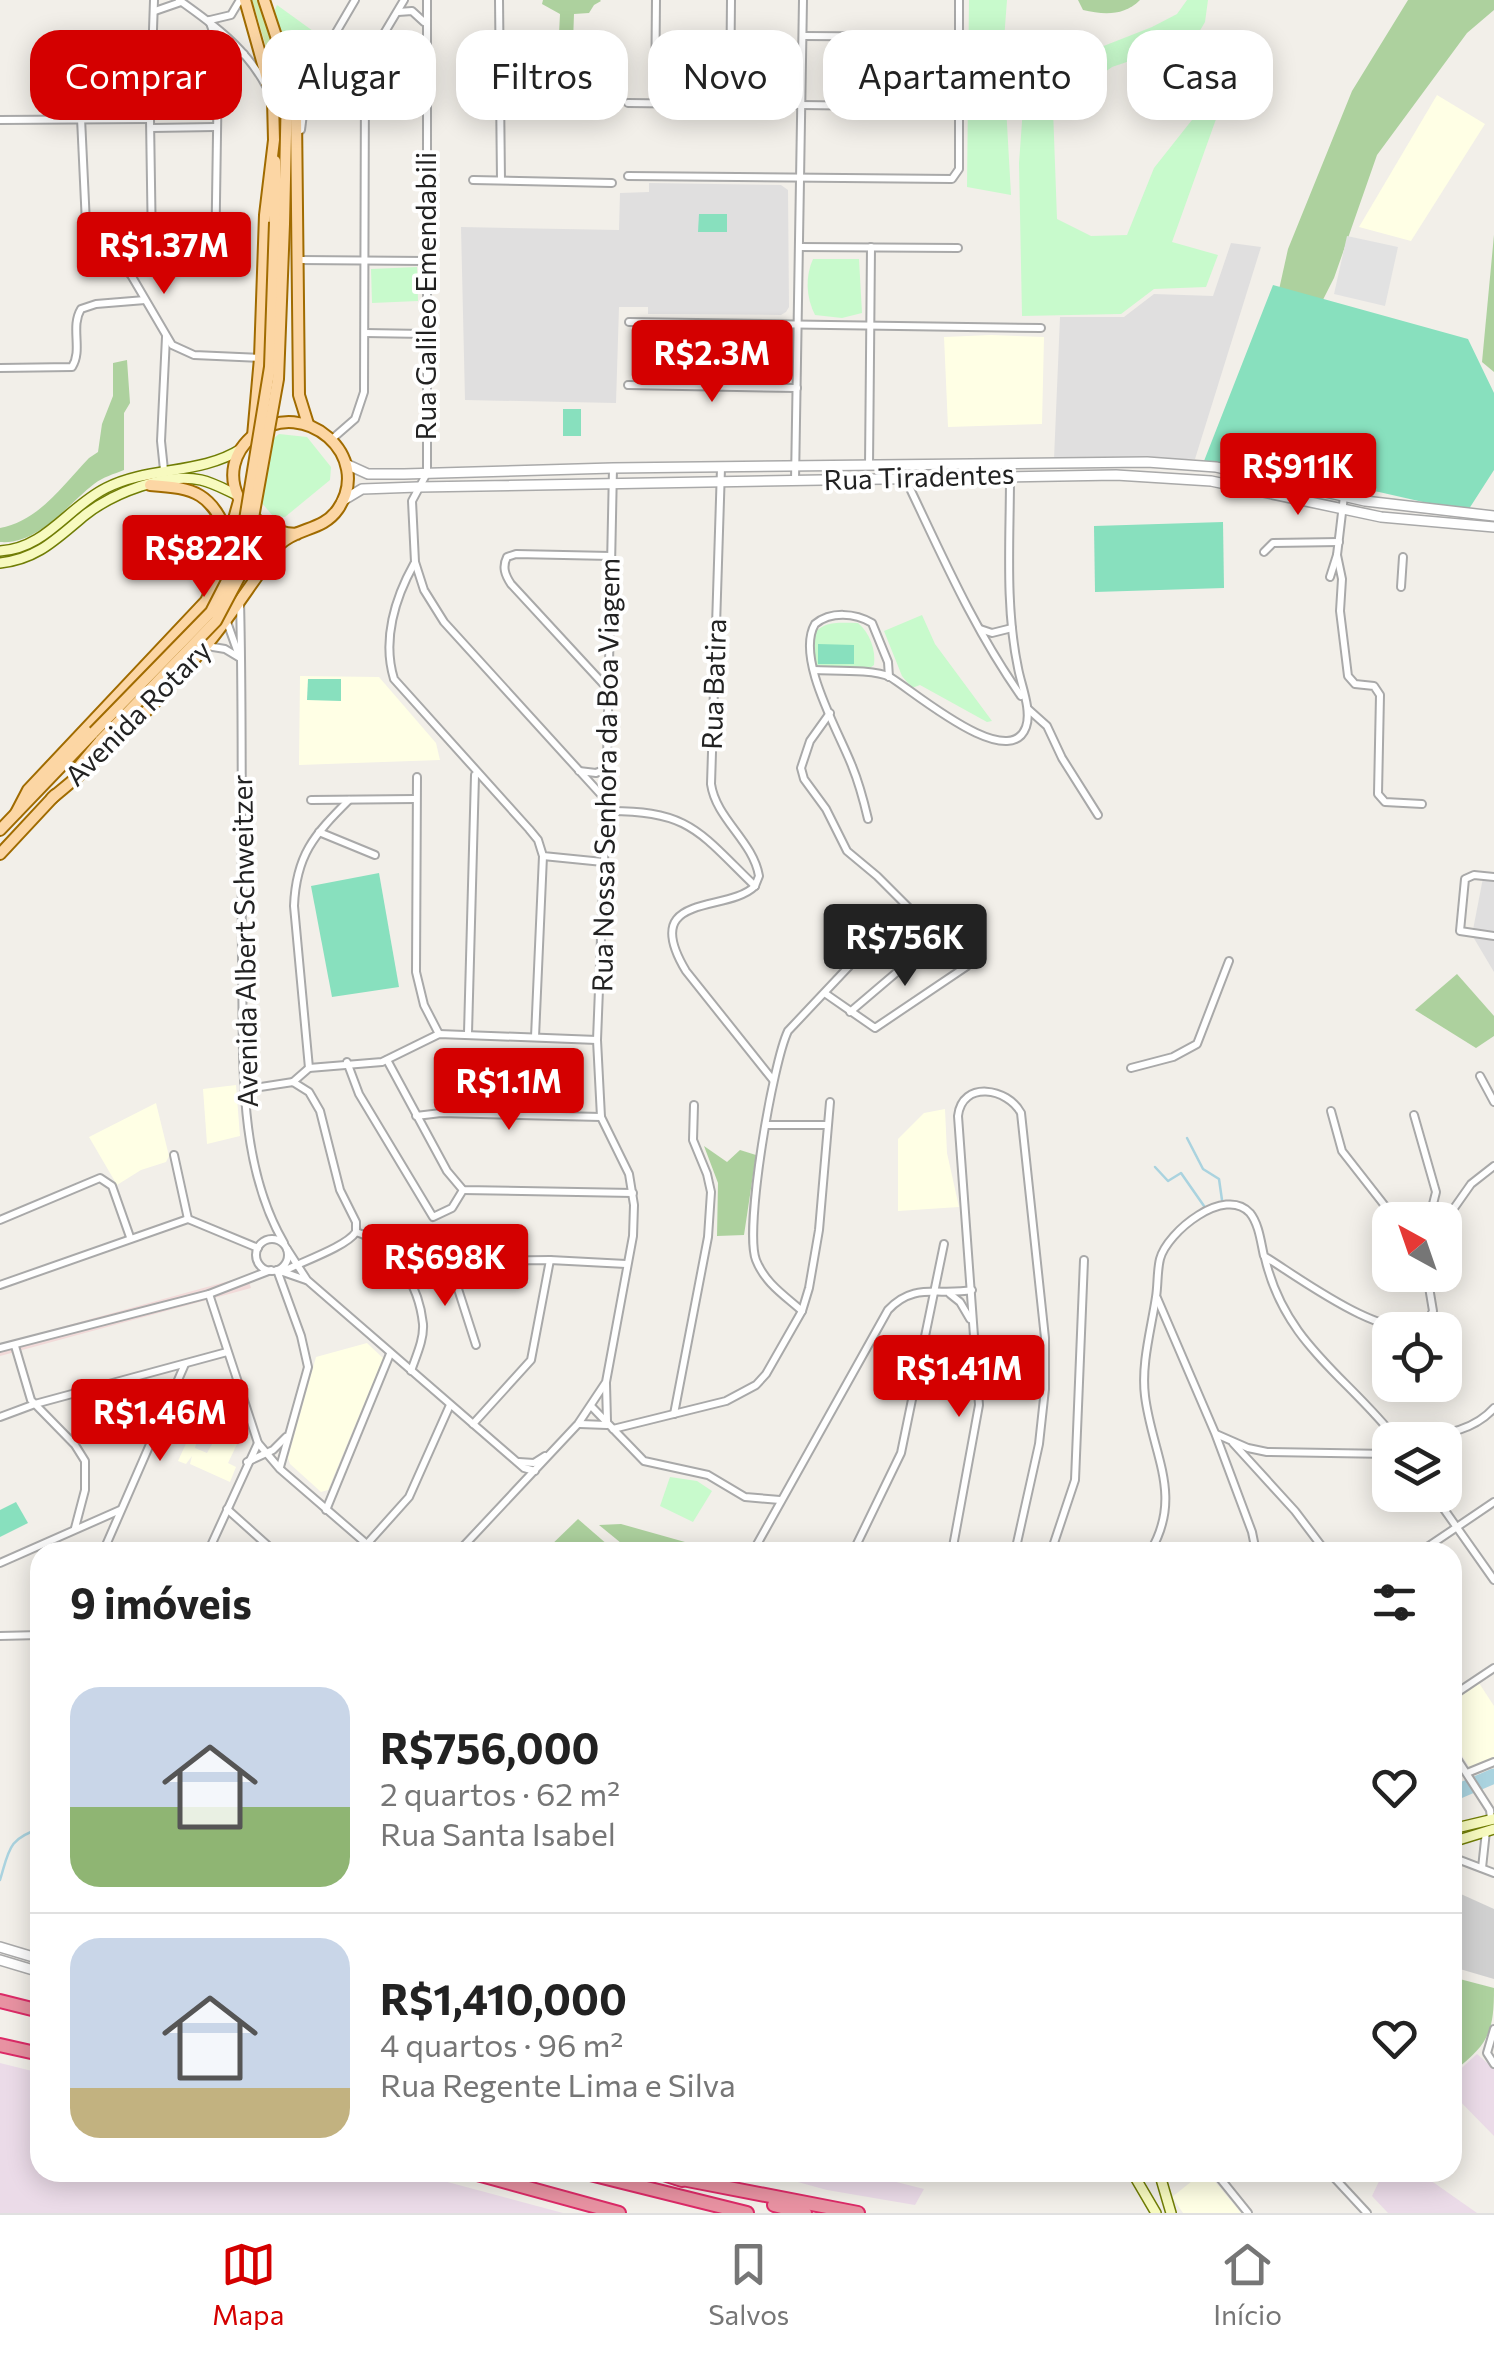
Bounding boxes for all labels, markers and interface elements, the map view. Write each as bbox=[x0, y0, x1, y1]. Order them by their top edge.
chip: Comprar bbox=[30, 30, 242, 120]
chip: Alugar bbox=[262, 30, 436, 120]
chip: Filtros bbox=[456, 30, 628, 120]
chip: Novo bbox=[648, 30, 803, 120]
chip: Apartamento bbox=[823, 30, 1107, 120]
chip: Casa bbox=[1127, 30, 1273, 120]
street label: Rua Galileo Emendabili bbox=[408, 152, 442, 440]
pin: R$1.37M bbox=[72, 212, 256, 297]
text: R$1.37M bbox=[99, 224, 229, 264]
pin: R$2.3M bbox=[631, 320, 793, 405]
text: R$2.3M bbox=[654, 332, 770, 372]
pin: R$911K bbox=[1217, 433, 1379, 518]
text: R$911K bbox=[1242, 445, 1354, 485]
street label: Rua Tiradentes bbox=[823, 456, 1015, 496]
pin: R$822K bbox=[123, 515, 285, 600]
text: R$822K bbox=[145, 527, 263, 567]
street label: Rua Nossa Senhora da Boa Viagem bbox=[584, 558, 626, 992]
street label: Rua Batira bbox=[694, 618, 732, 750]
street label: Avenida Rotary bbox=[57, 632, 217, 792]
street label: Avenida Albert Schweitzer bbox=[224, 774, 264, 1108]
pin: R$756K bbox=[824, 904, 986, 989]
text: R$756K bbox=[846, 916, 964, 956]
pin: R$1.1M bbox=[428, 1048, 590, 1133]
text: R$1.1M bbox=[456, 1060, 562, 1100]
north arrow bbox=[1372, 1202, 1462, 1292]
map controls bbox=[1372, 1202, 1462, 1512]
pin: R$698K bbox=[364, 1224, 526, 1309]
text: R$698K bbox=[384, 1236, 506, 1276]
button: locate bbox=[1372, 1312, 1462, 1402]
pin: R$1.41M bbox=[867, 1335, 1051, 1420]
text: R$1.41M bbox=[895, 1347, 1023, 1387]
pin: R$1.46M bbox=[68, 1379, 252, 1464]
text: R$1.46M bbox=[93, 1391, 227, 1431]
button: layers bbox=[1372, 1422, 1462, 1512]
icon: filters bbox=[1367, 1575, 1422, 1630]
text: 9 imóveis bbox=[70, 1576, 252, 1628]
text: R$756,000 bbox=[380, 1721, 599, 1773]
icon: home bbox=[150, 1727, 270, 1847]
icon: heart bbox=[1367, 1760, 1422, 1815]
text: 2 quartos · 62 m² bbox=[380, 1773, 620, 1813]
text: Rua Santa Isabel bbox=[380, 1813, 616, 1853]
text: R$1,410,000 bbox=[380, 1972, 627, 2024]
icon: home bbox=[150, 1978, 270, 2098]
icon: heart bbox=[1367, 2011, 1422, 2066]
text: 4 quartos · 96 m² bbox=[380, 2024, 623, 2064]
text: Rua Regente Lima e Silva bbox=[380, 2064, 736, 2104]
tab: Mapa bbox=[212, 2237, 284, 2331]
tab: Salvos bbox=[708, 2237, 789, 2331]
tab: Início bbox=[1213, 2237, 1282, 2331]

